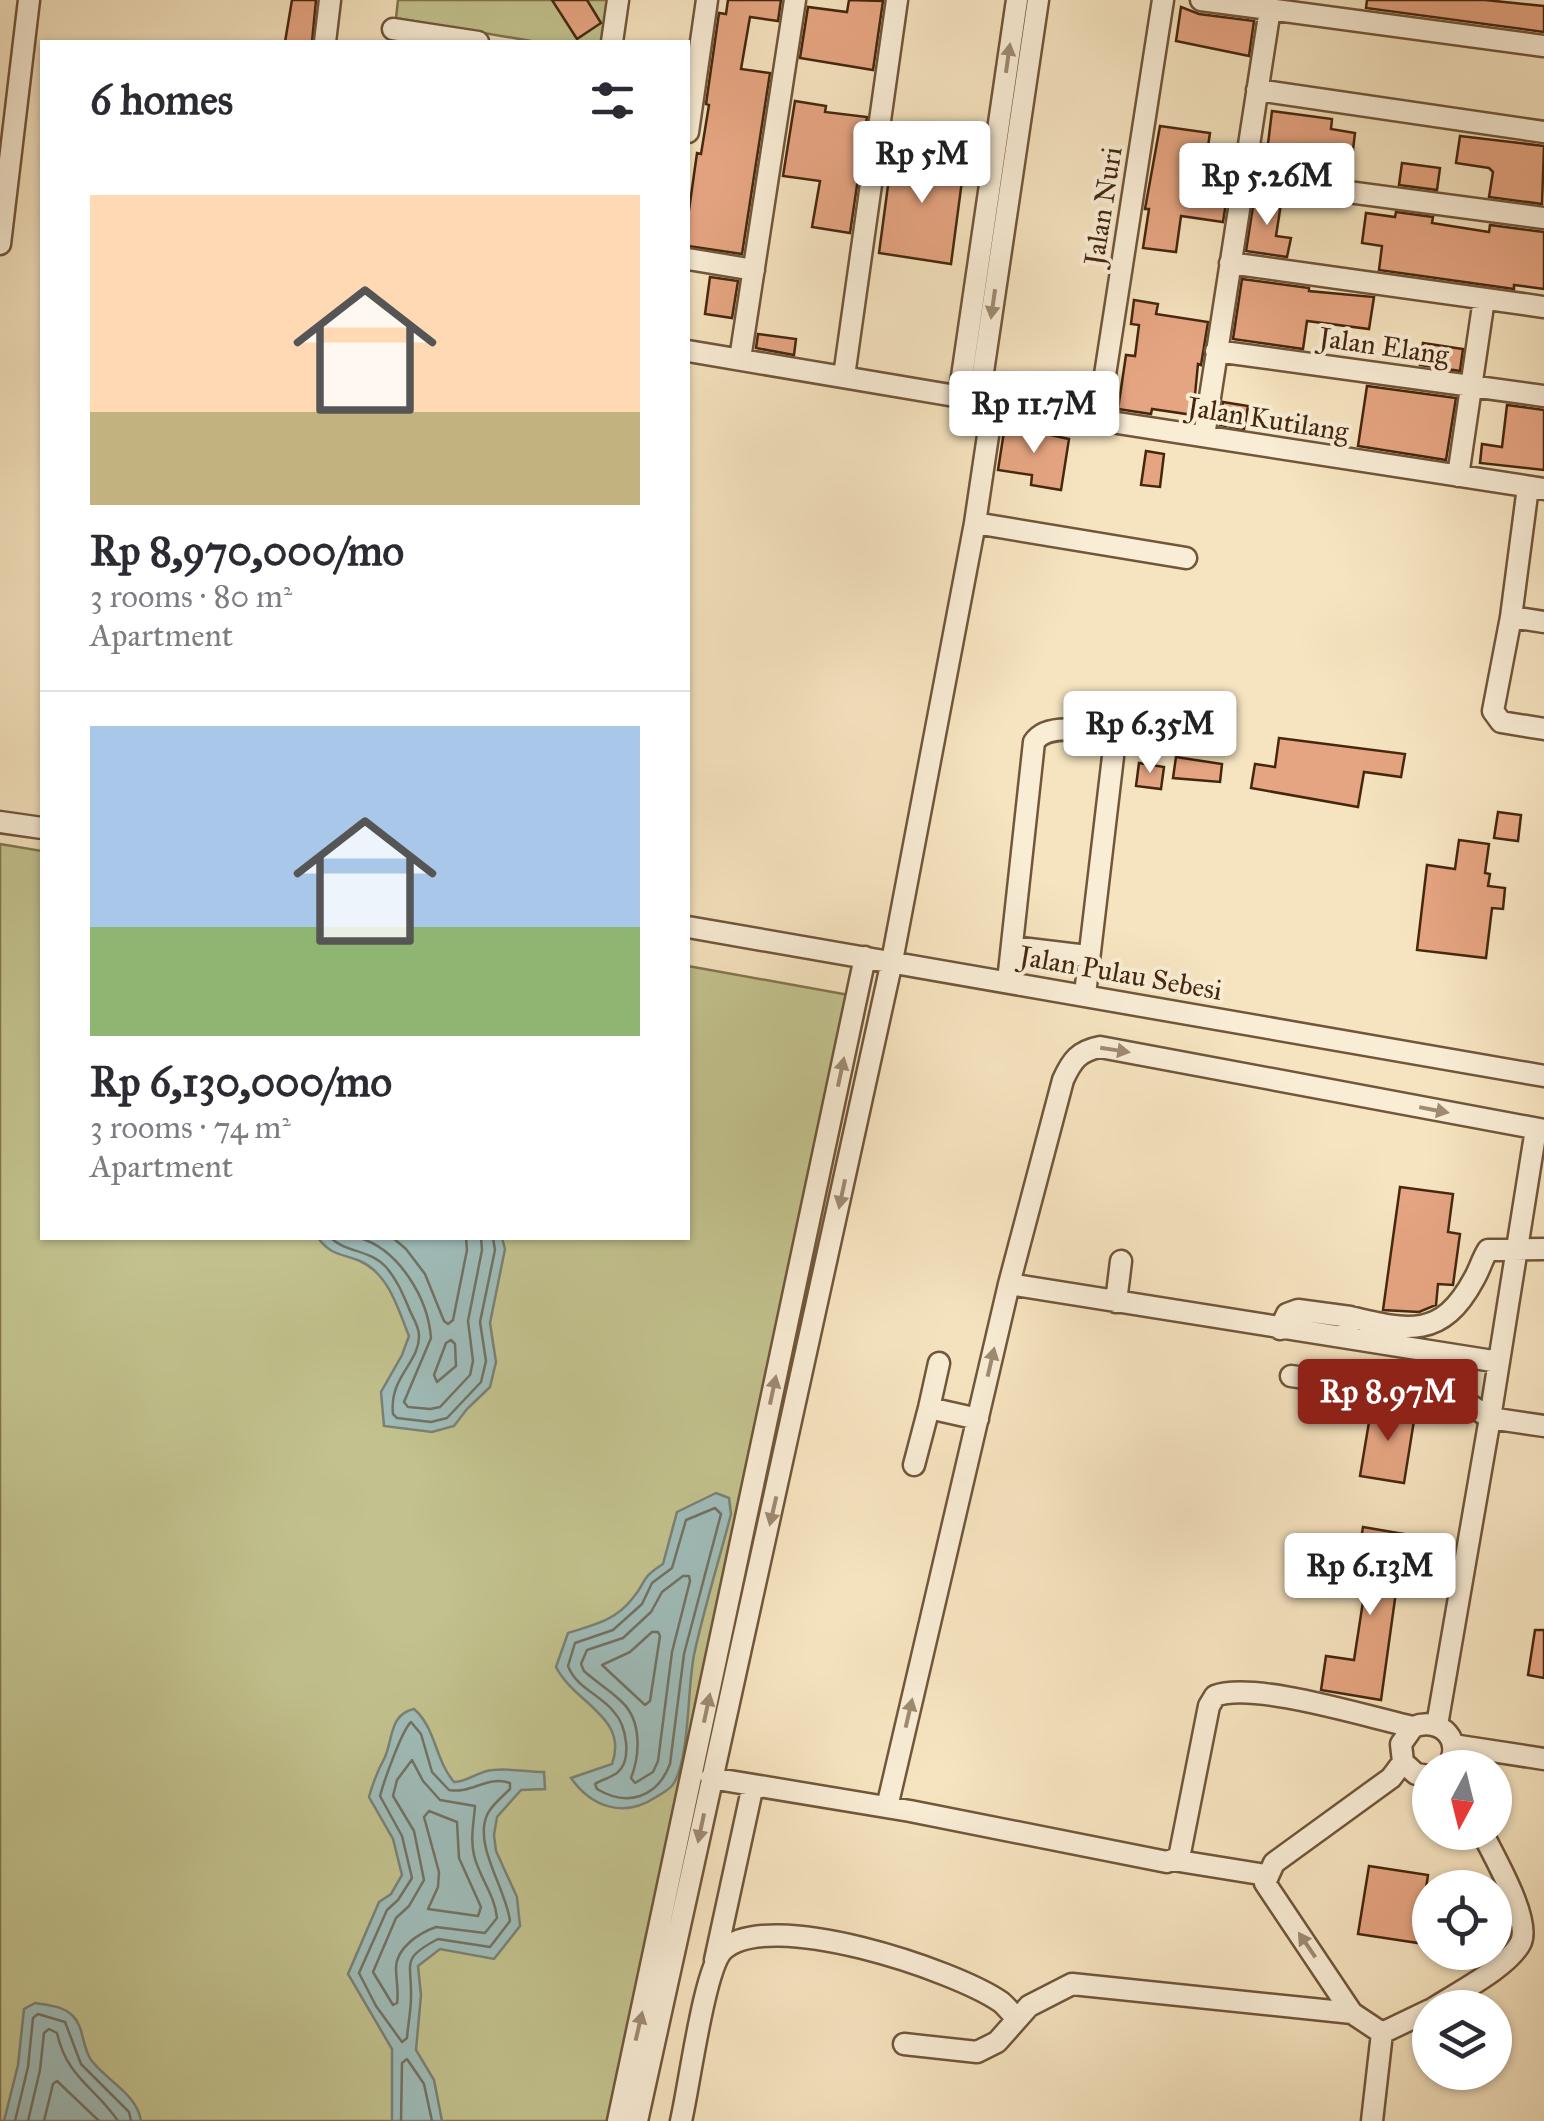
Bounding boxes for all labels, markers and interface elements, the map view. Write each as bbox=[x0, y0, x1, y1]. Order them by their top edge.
one-way arrow bbox=[1001, 41, 1017, 73]
icon: filters bbox=[585, 73, 640, 128]
text: 6 homes bbox=[90, 74, 233, 126]
pin: Rp 5M bbox=[852, 121, 992, 206]
text: Rp 5M bbox=[875, 134, 969, 173]
pin: Rp 5.26M bbox=[1164, 143, 1370, 228]
street label: Jalan Nuri bbox=[1076, 144, 1130, 271]
text: Rp 5.26M bbox=[1201, 156, 1333, 195]
icon: home bbox=[275, 260, 455, 440]
one-way arrow bbox=[985, 289, 1001, 320]
street label: Jalan Elang bbox=[1314, 319, 1452, 373]
pin: Rp 11.7M bbox=[931, 371, 1137, 456]
text: Rp 11.7M bbox=[971, 384, 1097, 423]
street label: Jalan Kutilang bbox=[1182, 389, 1352, 449]
text: Rp 8,970,000/mo bbox=[90, 525, 404, 577]
text: 3 rooms · 80 m² bbox=[90, 577, 292, 616]
text: Apartment bbox=[90, 616, 233, 655]
pin: Rp 6.35M bbox=[1047, 691, 1253, 776]
text: Rp 6.35M bbox=[1085, 704, 1215, 743]
icon: home bbox=[275, 791, 455, 971]
street label: Jalan Pulau Sebesi bbox=[1014, 937, 1225, 1008]
one-way arrow bbox=[1100, 1043, 1131, 1059]
text: Rp 6,130,000/mo bbox=[90, 1056, 392, 1108]
one-way arrow bbox=[833, 1056, 849, 1087]
one-way arrow bbox=[1419, 1102, 1450, 1118]
text: 3 rooms · 74 m² bbox=[90, 1108, 291, 1147]
text: Apartment bbox=[90, 1147, 233, 1186]
one-way arrow bbox=[834, 1178, 849, 1209]
one-way arrow bbox=[984, 1346, 999, 1377]
pin: Rp 8.97M bbox=[1285, 1359, 1491, 1444]
text: Rp 8.97M bbox=[1320, 1372, 1456, 1411]
one-way arrow bbox=[766, 1374, 781, 1405]
one-way arrow bbox=[765, 1496, 780, 1527]
pin: Rp 6.13M bbox=[1267, 1533, 1473, 1618]
text: Rp 6.13M bbox=[1307, 1546, 1433, 1585]
one-way arrow bbox=[699, 1692, 715, 1723]
one-way arrow bbox=[902, 1697, 917, 1728]
north arrow bbox=[1412, 1750, 1512, 1850]
map controls bbox=[1412, 1750, 1512, 2090]
one-way arrow bbox=[692, 1813, 708, 1844]
button: locate bbox=[1412, 1870, 1512, 1970]
one-way arrow bbox=[1299, 1932, 1317, 1959]
button: layers bbox=[1412, 1990, 1512, 2090]
one-way arrow bbox=[632, 2010, 647, 2041]

